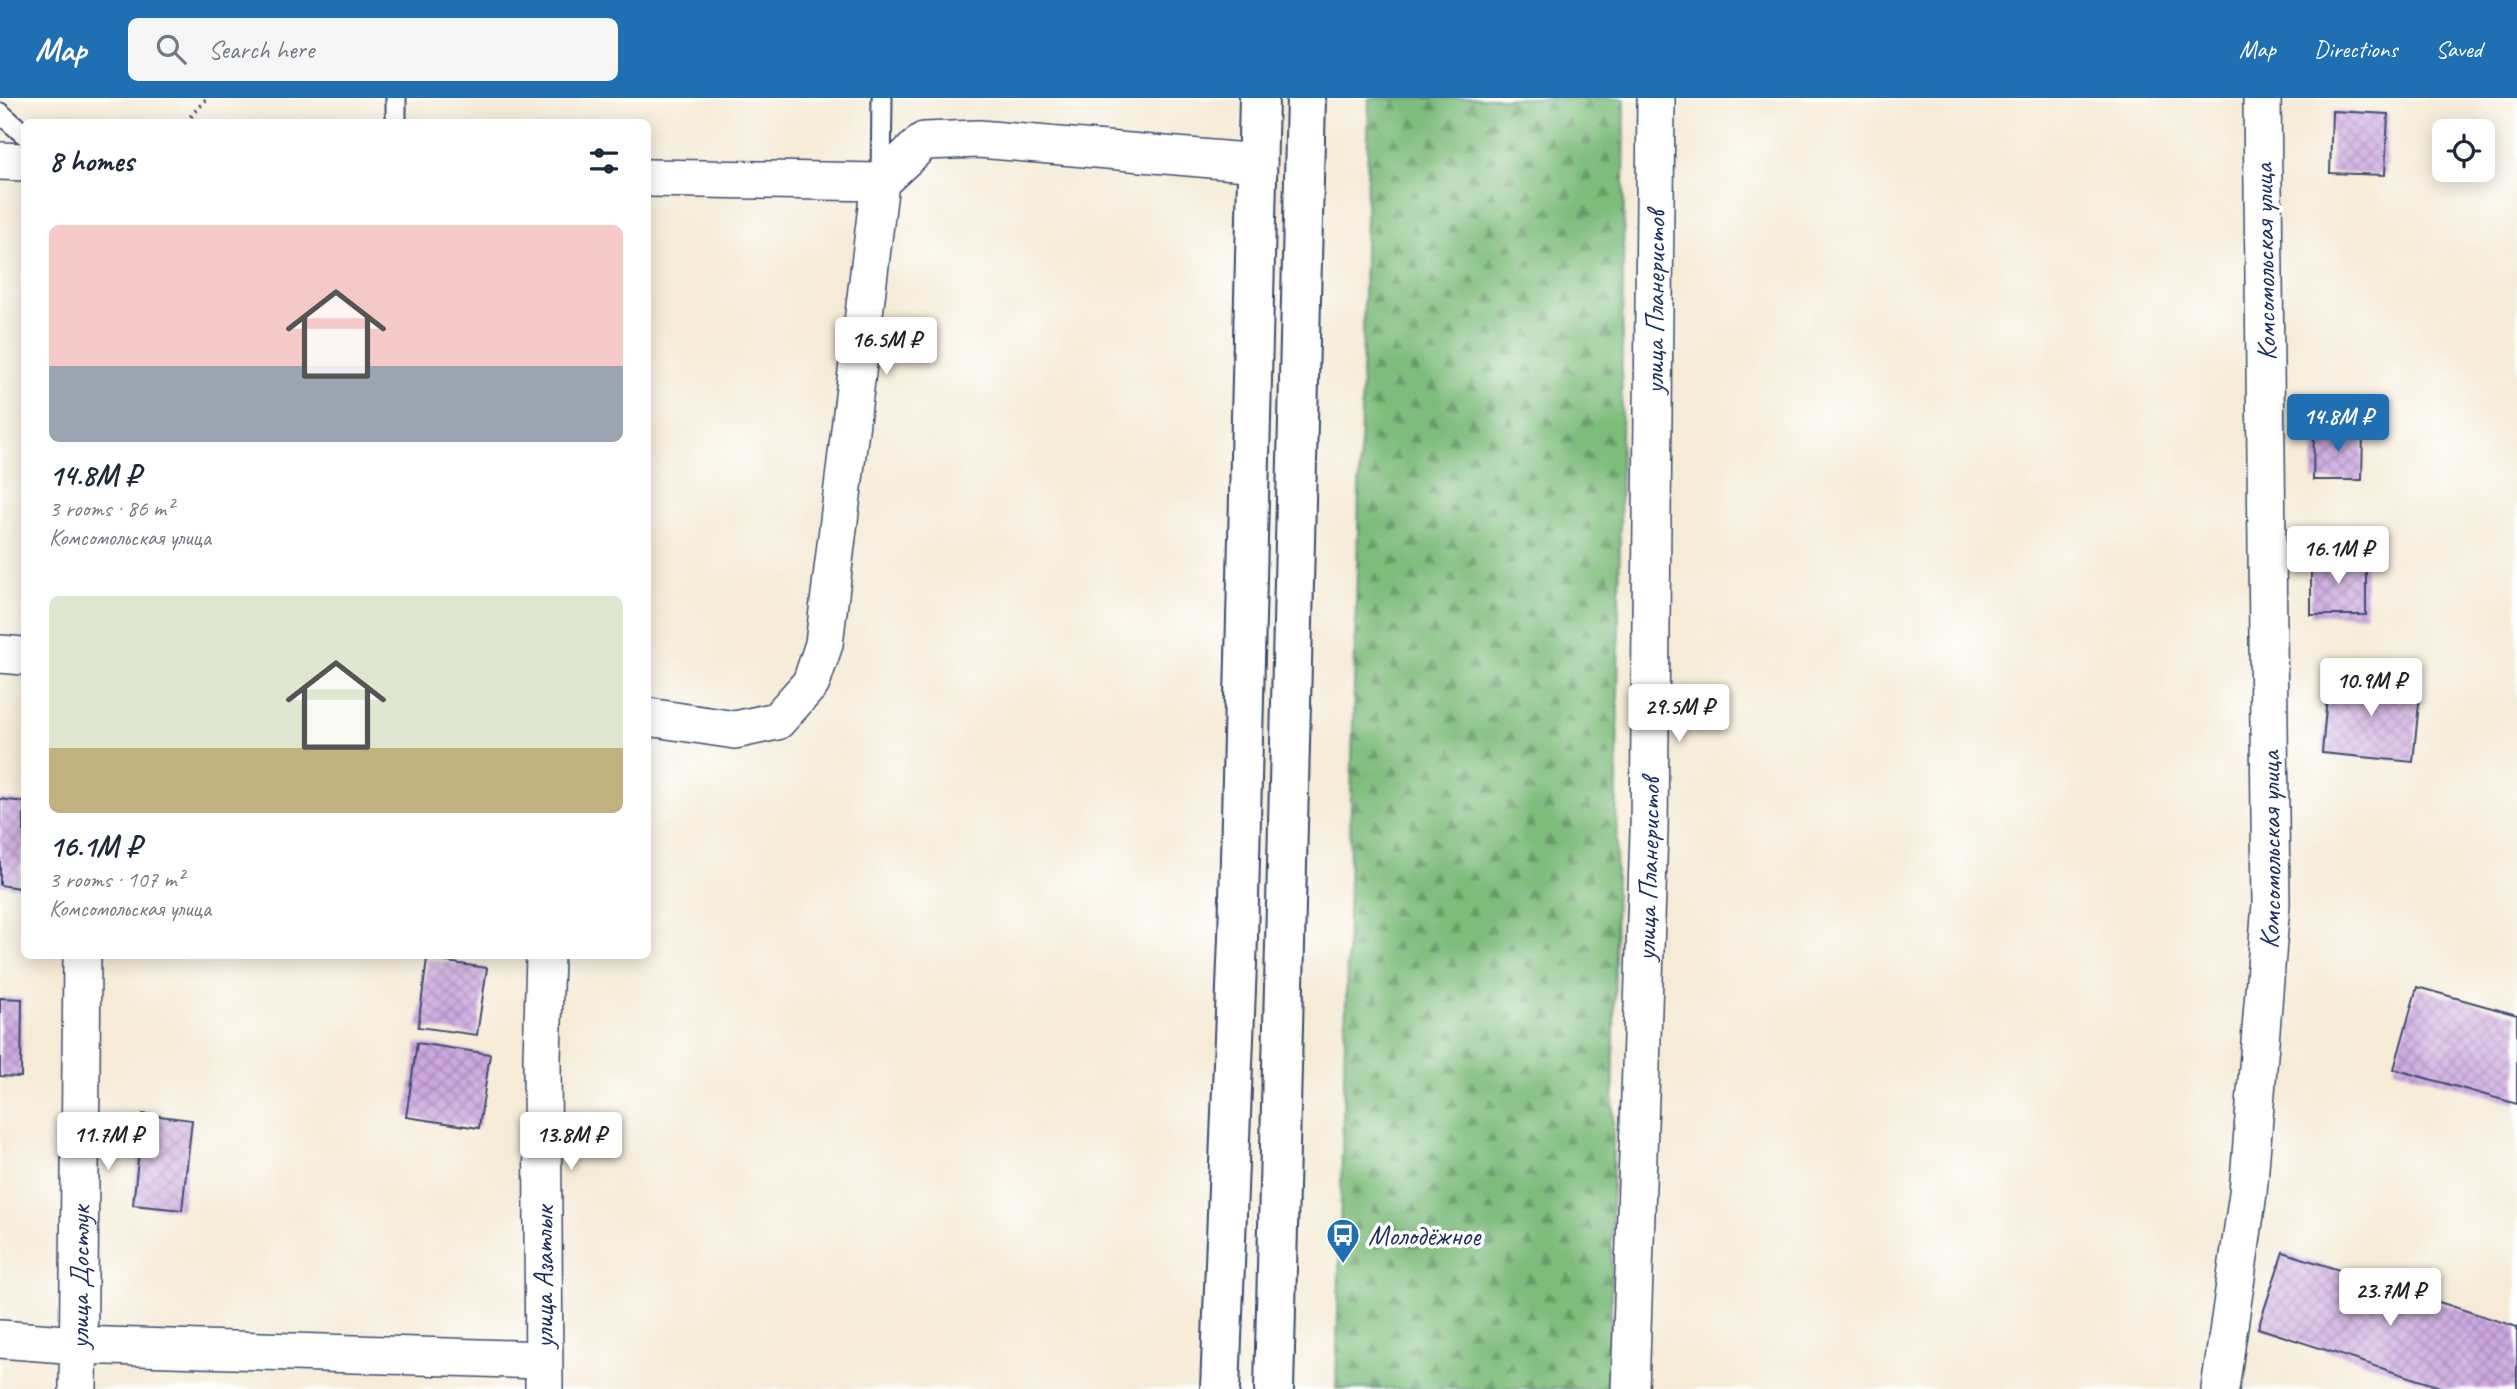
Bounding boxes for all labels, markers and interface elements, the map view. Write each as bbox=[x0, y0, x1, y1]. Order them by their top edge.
search box bbox=[128, 18, 618, 81]
text: Map bbox=[35, 28, 86, 70]
icon: search bbox=[152, 30, 190, 68]
text: Search here bbox=[208, 33, 314, 66]
text: Map bbox=[2239, 34, 2276, 64]
text: Directions bbox=[2314, 34, 2397, 64]
text: Saved bbox=[2435, 34, 2482, 64]
map controls bbox=[2432, 119, 2495, 182]
button: locate bbox=[2432, 119, 2495, 182]
text: 8 homes bbox=[49, 142, 134, 180]
icon: filters bbox=[585, 142, 623, 180]
street label: Комсомольская улица bbox=[2245, 161, 2284, 361]
street label: улица Планеристов bbox=[1636, 206, 1673, 396]
icon: home bbox=[273, 271, 399, 397]
pin: 16.5M ₽ bbox=[821, 317, 951, 377]
text: 16.5M ₽ bbox=[851, 325, 921, 354]
pin: 14.8M ₽ bbox=[2273, 394, 2403, 454]
text: 14.8M ₽ bbox=[2303, 402, 2373, 431]
text: 14.8M ₽ bbox=[49, 456, 140, 494]
text: 3 rooms · 86 m² bbox=[49, 494, 173, 523]
text: Комсомольская улица bbox=[49, 523, 211, 552]
pin: 16.1M ₽ bbox=[2273, 526, 2403, 586]
text: 16.1M ₽ bbox=[2303, 534, 2373, 563]
icon: home bbox=[273, 642, 399, 768]
pin: 10.9M ₽ bbox=[2306, 658, 2436, 718]
text: 10.9M ₽ bbox=[2336, 666, 2406, 695]
pin: 29.5M ₽ bbox=[1614, 684, 1744, 744]
text: 29.5M ₽ bbox=[1644, 692, 1714, 721]
street label: Комсомольская улица bbox=[2251, 749, 2289, 950]
street label: улица Планеристов bbox=[1628, 773, 1668, 963]
text: 16.1M ₽ bbox=[49, 827, 141, 865]
text: 3 rooms · 107 m² bbox=[49, 865, 184, 894]
text: Комсомольская улица bbox=[49, 894, 211, 923]
pin: 11.7M ₽ bbox=[43, 1112, 173, 1172]
pin: 13.8M ₽ bbox=[506, 1112, 636, 1172]
text: 11.7M ₽ bbox=[73, 1120, 143, 1149]
text: 13.8M ₽ bbox=[536, 1120, 606, 1149]
street label: улица Достлук bbox=[61, 1203, 98, 1351]
street label: улица Азатлык bbox=[526, 1203, 561, 1350]
bus stop icon: Молодёжное bbox=[1324, 1216, 1362, 1265]
place label: Молодёжное bbox=[1368, 1218, 1482, 1253]
pin: 23.7M ₽ bbox=[2325, 1268, 2455, 1328]
text: 23.7M ₽ bbox=[2355, 1276, 2425, 1305]

